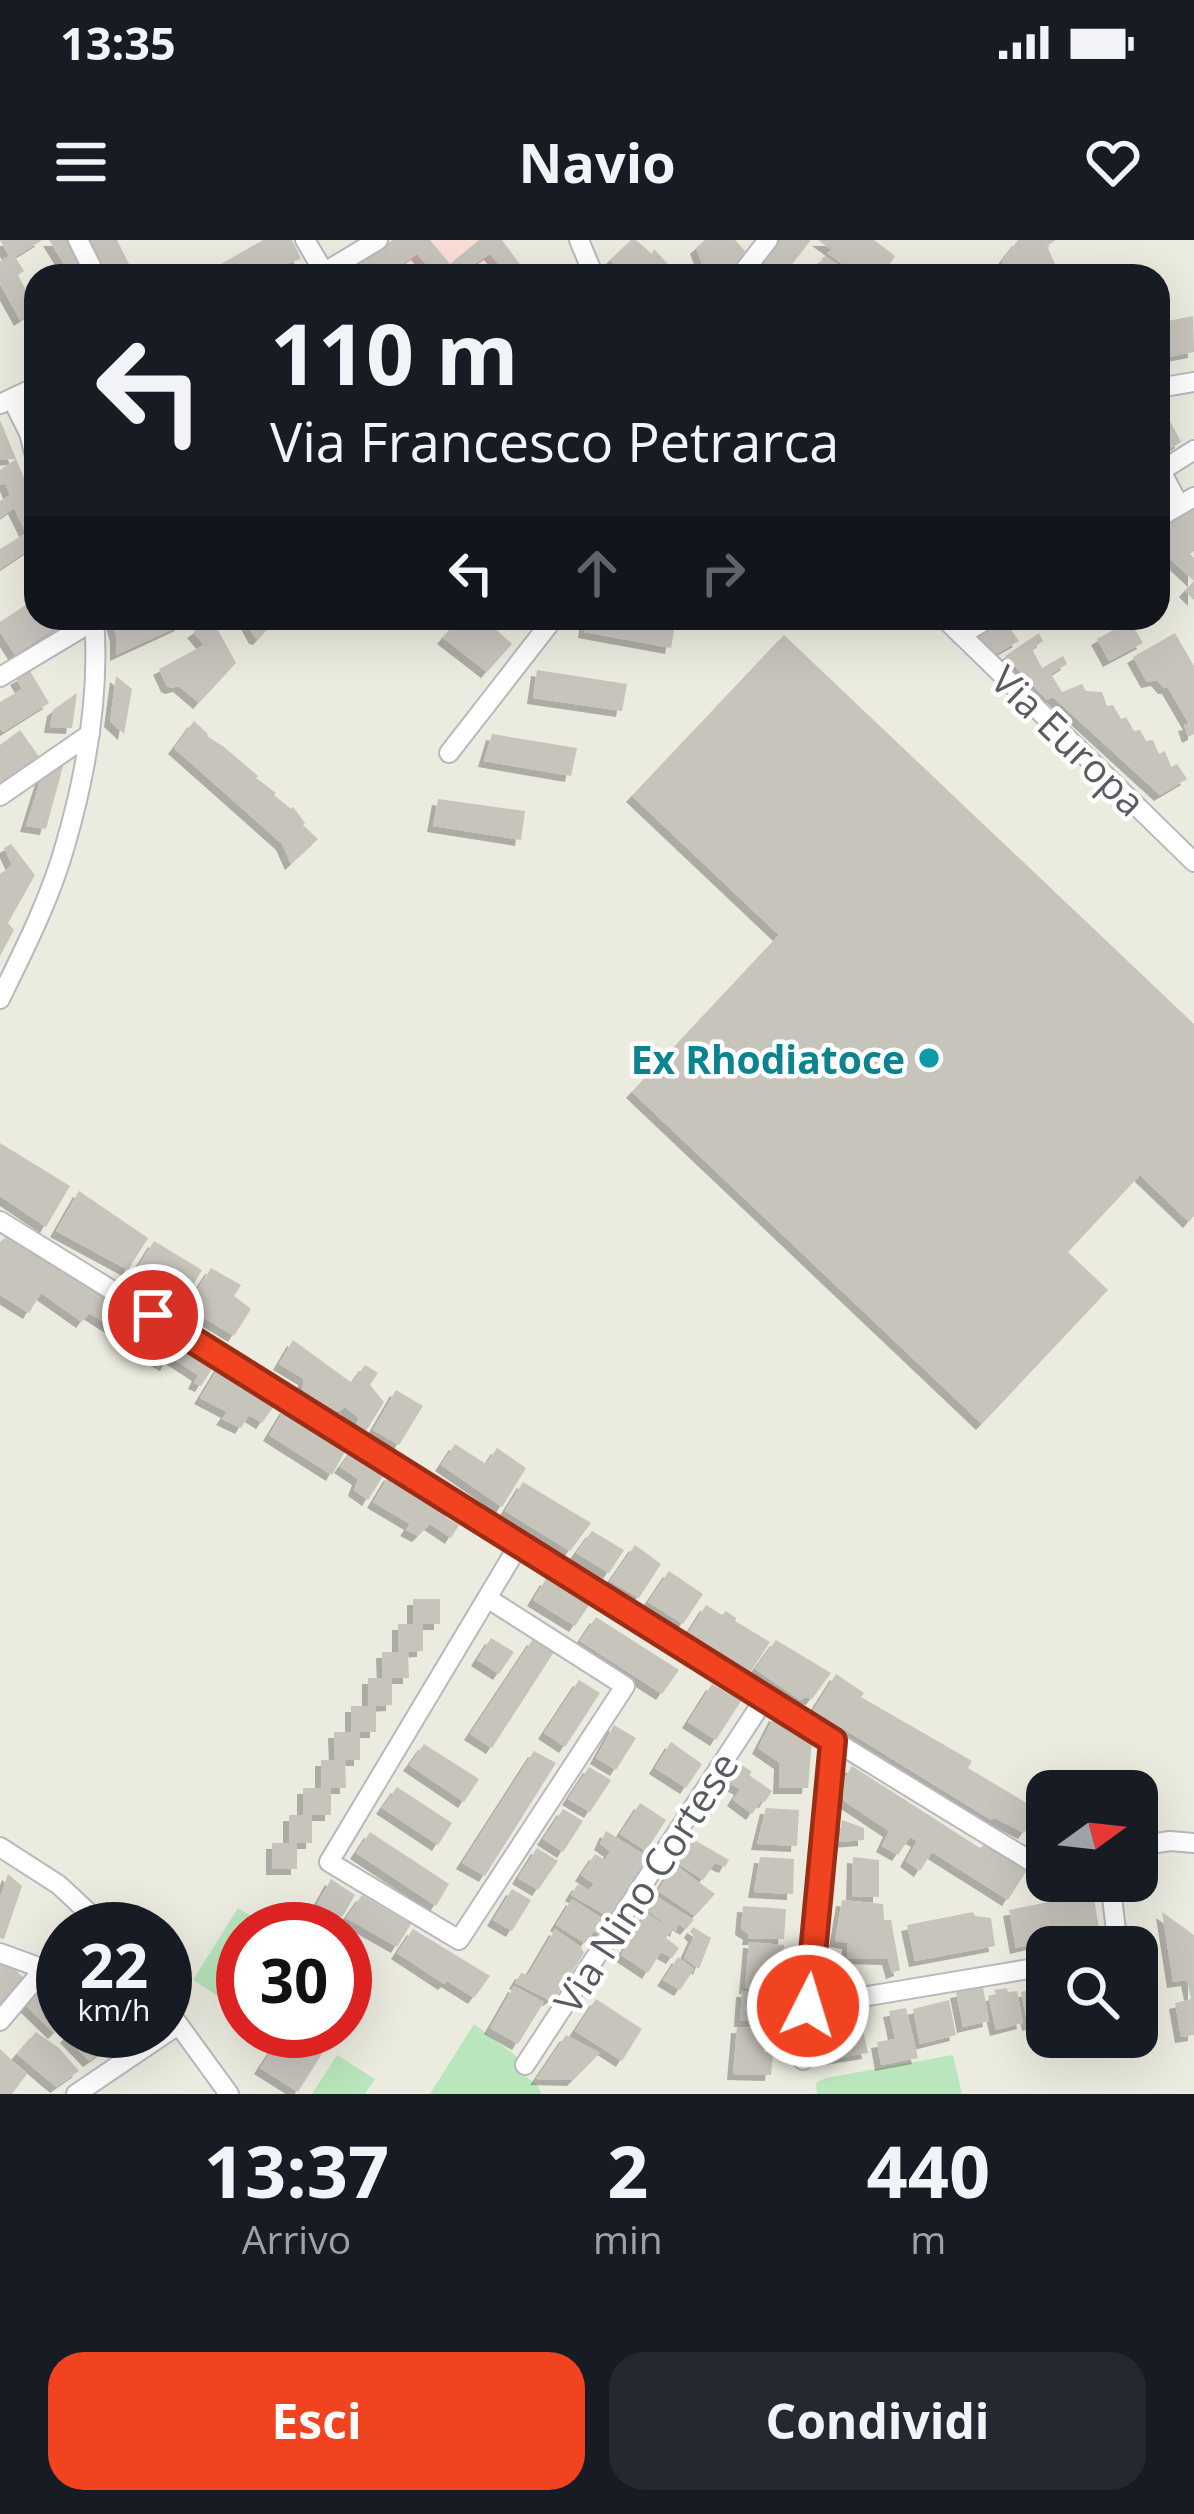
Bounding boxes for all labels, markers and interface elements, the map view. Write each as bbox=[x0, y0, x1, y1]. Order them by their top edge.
text: 13:35 bbox=[60, 12, 176, 73]
text: Navio bbox=[518, 125, 676, 199]
icon: menu bbox=[48, 129, 114, 195]
icon: heart bbox=[1080, 129, 1146, 195]
text: 110 m bbox=[270, 295, 518, 410]
icon: left bbox=[72, 312, 228, 468]
text: Via Francesco Petrarca bbox=[270, 404, 839, 478]
icon: left bbox=[438, 540, 504, 606]
icon: ahead bbox=[564, 540, 630, 606]
icon: right bbox=[690, 540, 756, 606]
street label: Via Europa bbox=[980, 653, 1158, 827]
place label: Ex Rhodiatoce bbox=[631, 1032, 905, 1085]
marker: Ex Rhodiatoce bbox=[916, 1045, 942, 1071]
pin bbox=[102, 1264, 204, 1366]
icon: arrive bbox=[120, 1282, 186, 1348]
street label: Via Nino Cortese bbox=[541, 1741, 749, 2023]
north arrow bbox=[1026, 1770, 1158, 1902]
map controls bbox=[1026, 1770, 1158, 2058]
speed limit sign: 30 bbox=[216, 1902, 372, 2058]
text: 22 bbox=[80, 1924, 148, 2006]
button: search bbox=[1026, 1926, 1158, 2058]
position arrow bbox=[745, 1943, 871, 2069]
text: km/h bbox=[78, 1989, 150, 2030]
text: 13:37 bbox=[204, 2121, 389, 2219]
text: 2 bbox=[607, 2121, 648, 2219]
text: 440 bbox=[867, 2121, 990, 2219]
text: Arrivo bbox=[242, 2212, 351, 2265]
text: min bbox=[593, 2212, 663, 2265]
text: m bbox=[910, 2212, 946, 2265]
button: Esci bbox=[48, 2352, 585, 2490]
button: Condividi bbox=[609, 2352, 1146, 2490]

